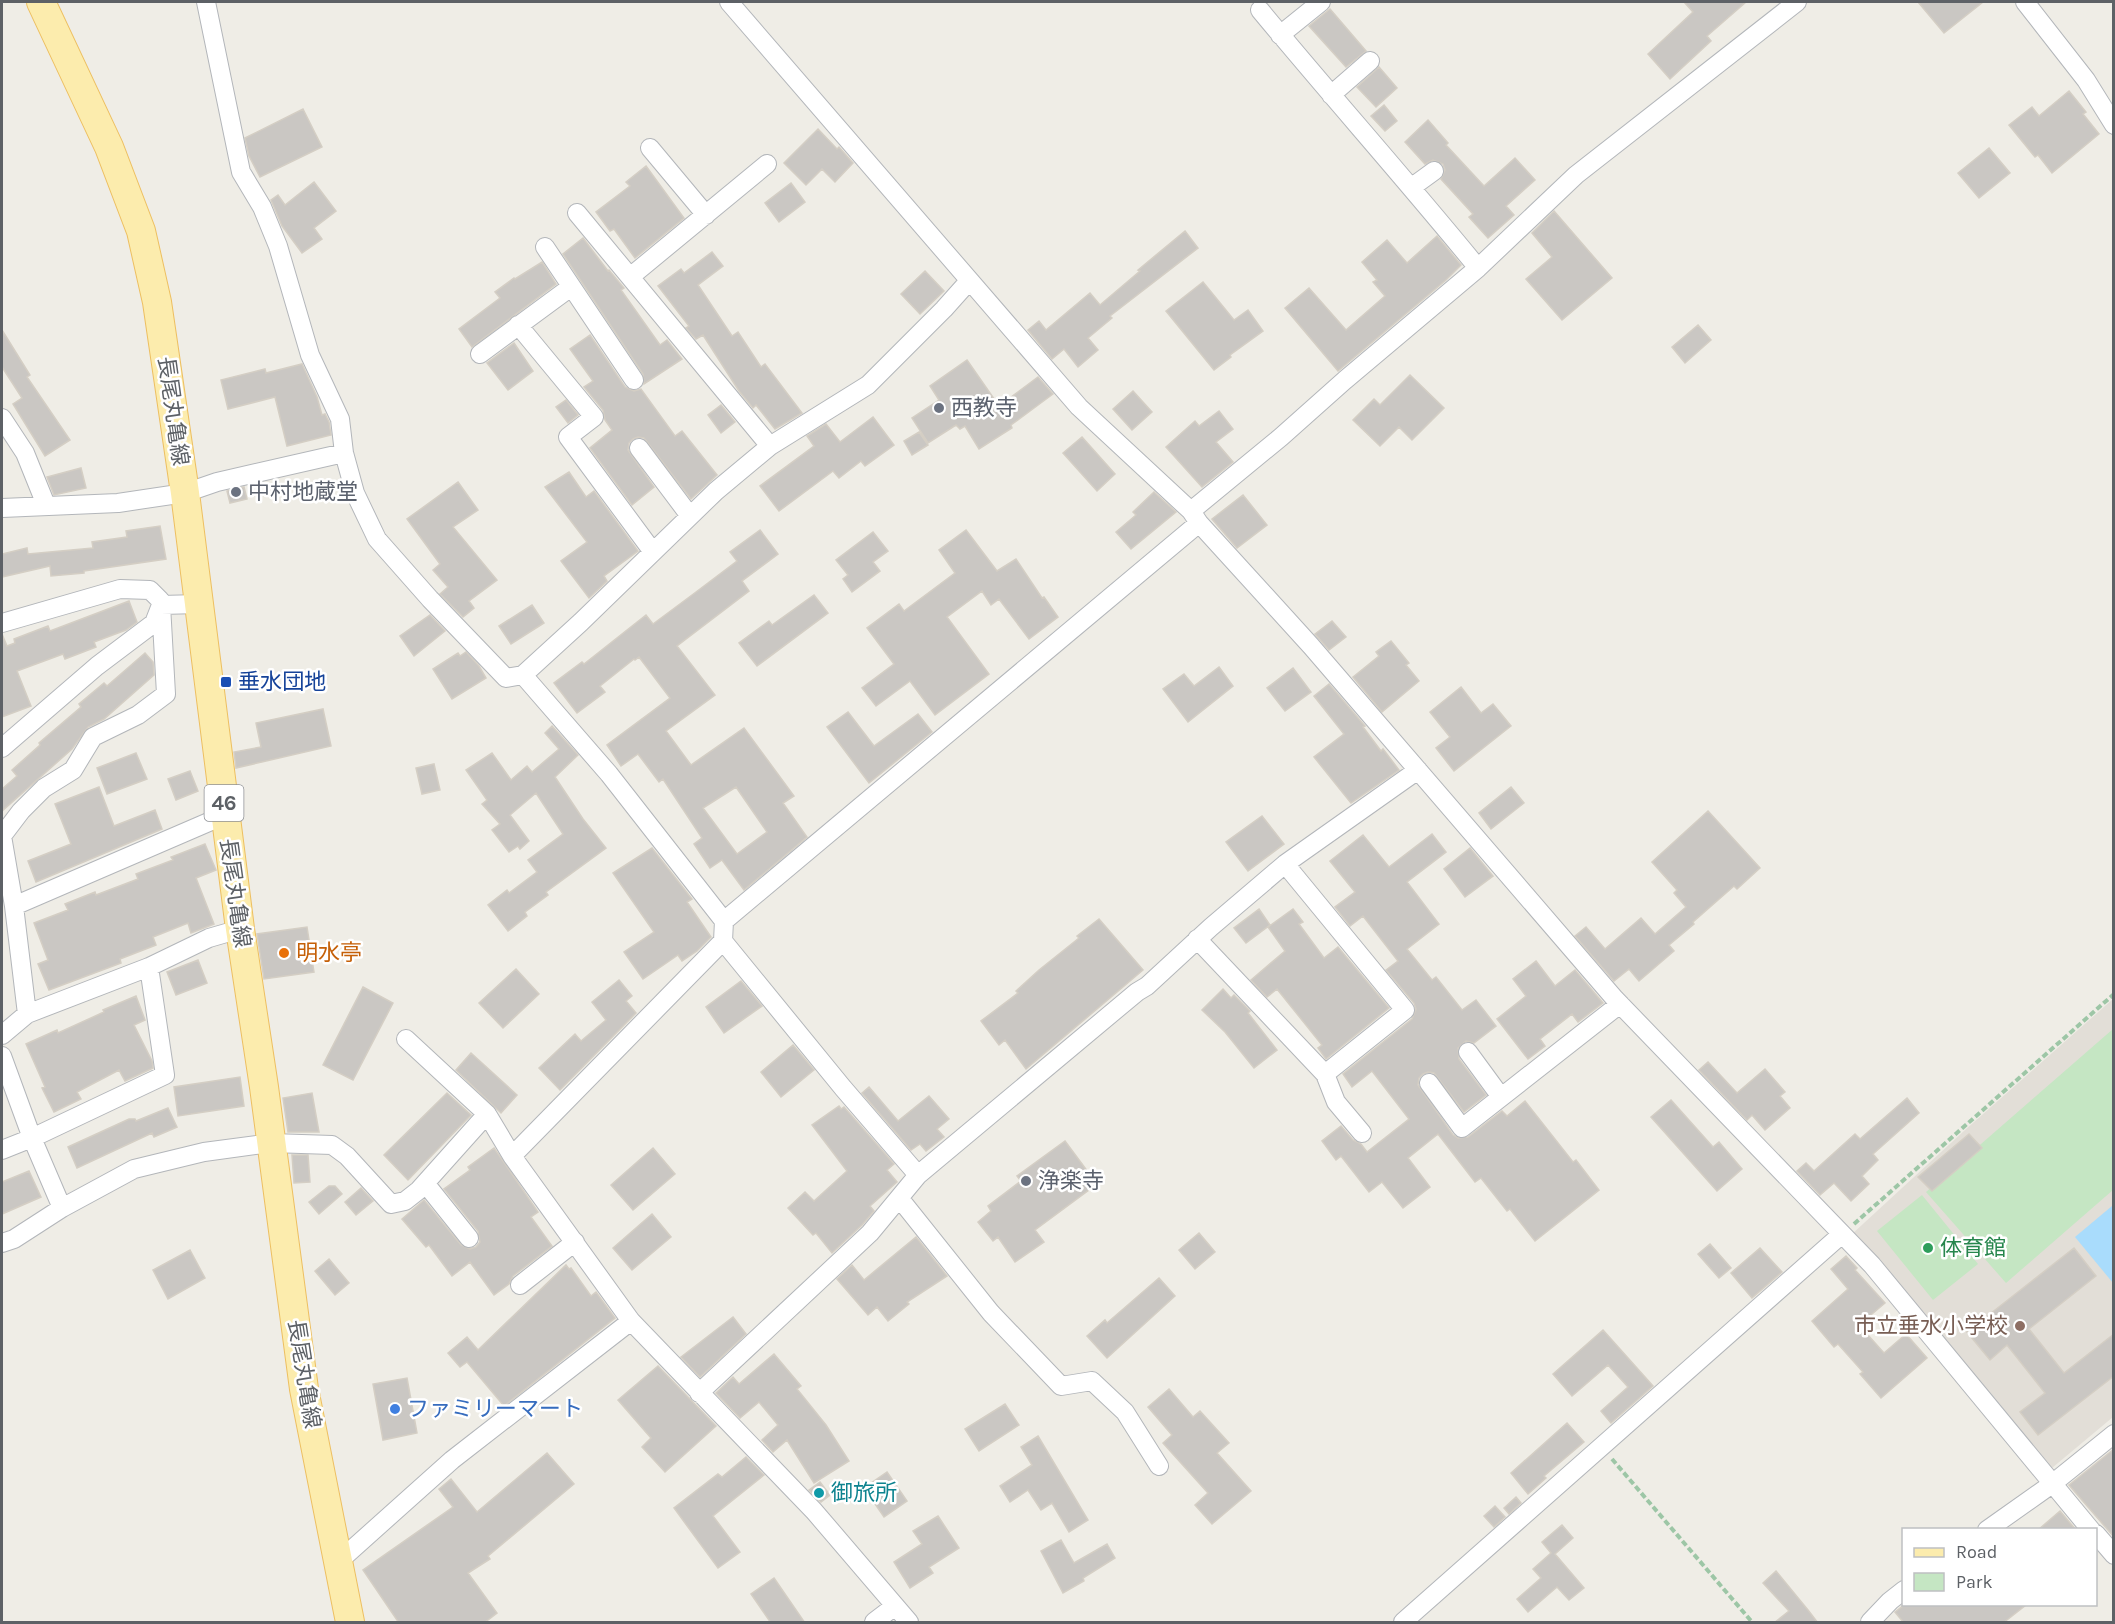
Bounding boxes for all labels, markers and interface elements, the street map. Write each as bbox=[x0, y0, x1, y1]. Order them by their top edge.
street label: 長尾丸亀線 bbox=[152, 355, 194, 467]
place label: 西教寺 bbox=[951, 395, 1017, 421]
marker: 西教寺 bbox=[932, 401, 946, 415]
place label: 中村地蔵堂 bbox=[248, 479, 358, 505]
marker: 中村地蔵堂 bbox=[229, 485, 243, 499]
place label: 垂水団地 bbox=[238, 669, 326, 695]
marker: 垂水団地 bbox=[219, 675, 233, 689]
road number: 46 bbox=[204, 785, 244, 821]
street label: 長尾丸亀線 bbox=[214, 837, 256, 949]
place label: 明水亭 bbox=[296, 940, 362, 966]
marker: 明水亭 bbox=[277, 946, 291, 960]
place label: 浄楽寺 bbox=[1038, 1168, 1104, 1194]
marker: 浄楽寺 bbox=[1019, 1174, 1033, 1188]
place label: 体育館 bbox=[1940, 1235, 2006, 1261]
marker: 体育館 bbox=[1921, 1241, 1935, 1255]
place label: 市立垂水小学校 bbox=[1854, 1313, 2008, 1339]
street label: 長尾丸亀線 bbox=[283, 1318, 325, 1430]
marker: 市立垂水小学校 bbox=[2013, 1319, 2027, 1333]
place label: ファミリーマート bbox=[407, 1396, 583, 1422]
marker: ファミリーマート bbox=[388, 1402, 402, 1416]
place label: 御旅所 bbox=[831, 1480, 897, 1506]
marker: 御旅所 bbox=[812, 1486, 826, 1500]
legend bbox=[1902, 1528, 2097, 1606]
text: Road bbox=[1956, 1541, 1997, 1563]
text: Park bbox=[1956, 1571, 1993, 1593]

